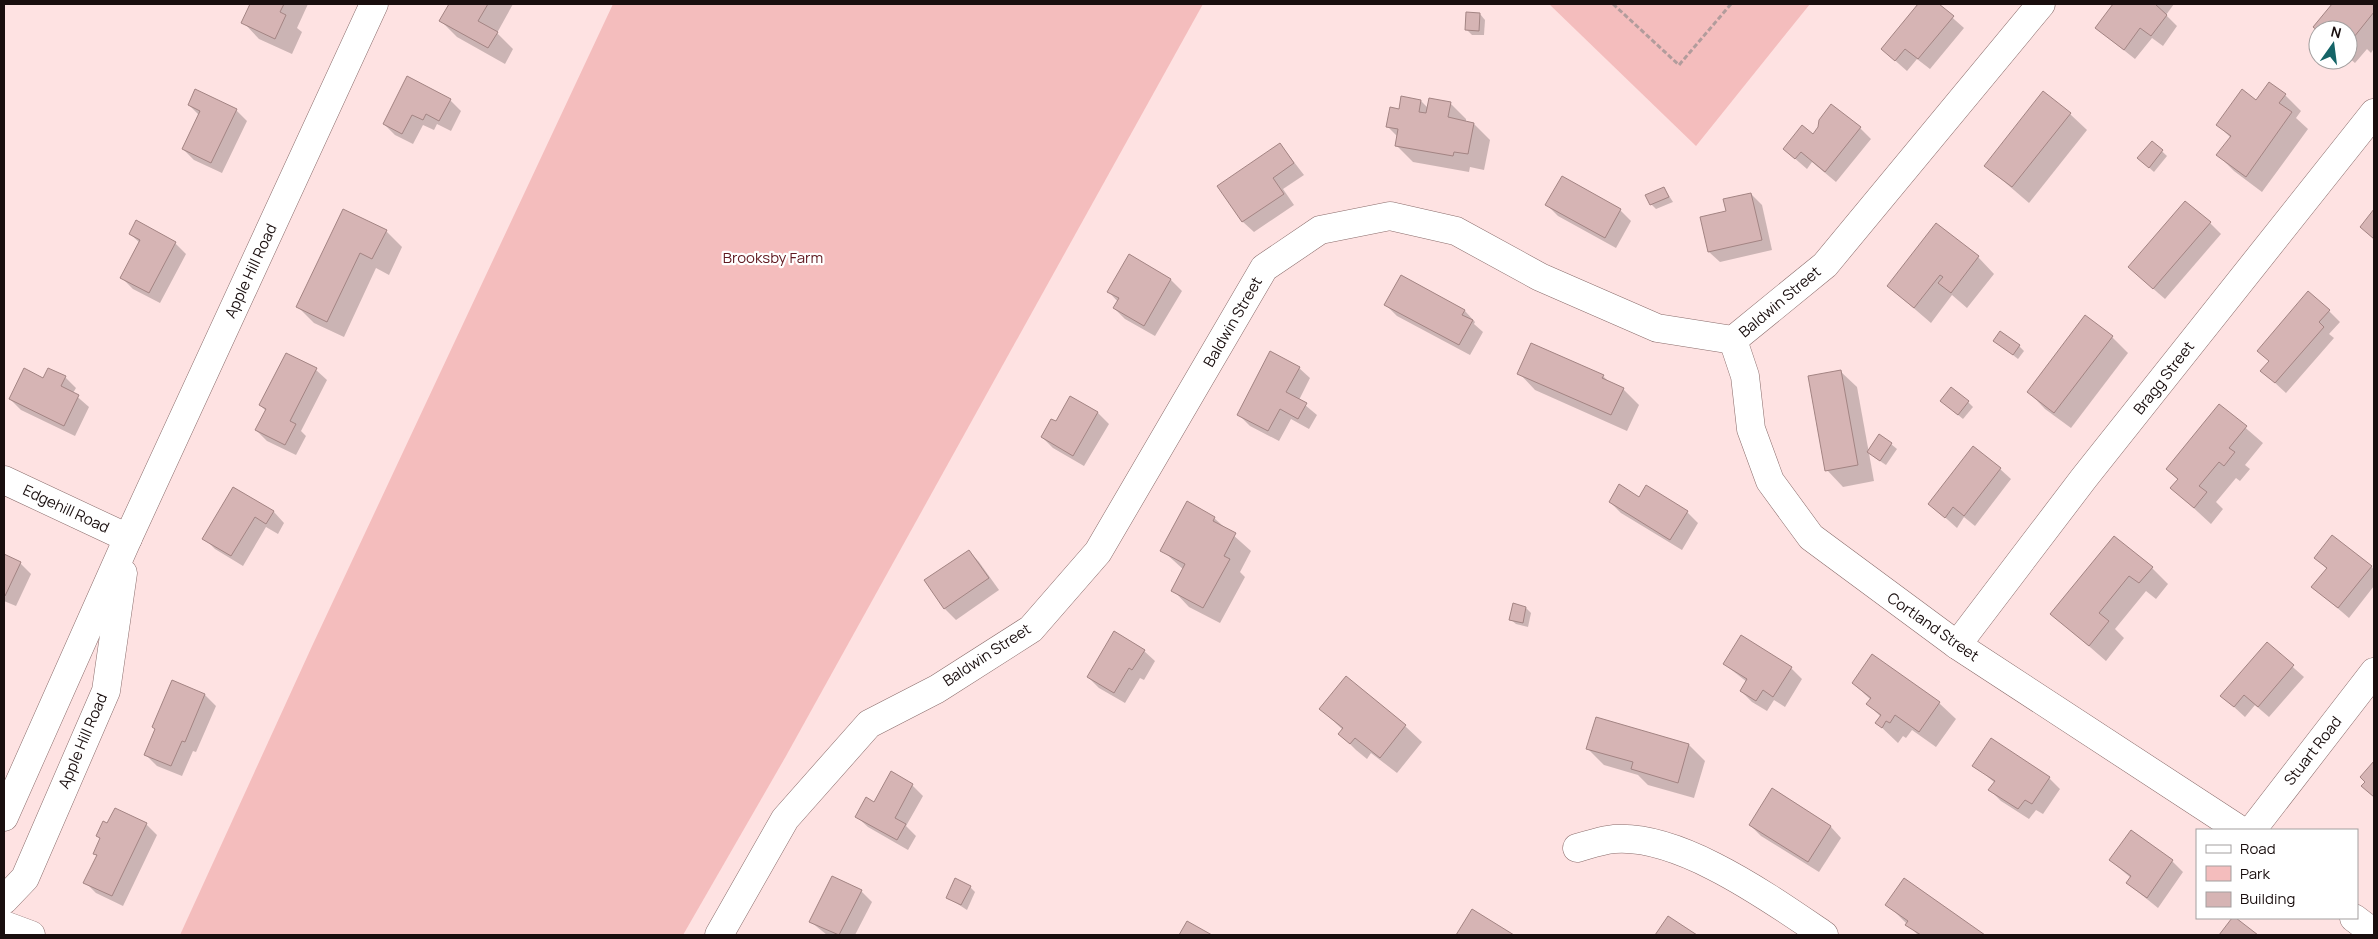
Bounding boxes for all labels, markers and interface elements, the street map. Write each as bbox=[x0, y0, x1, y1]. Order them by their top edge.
north arrow bbox=[2308, 20, 2358, 70]
text: N bbox=[2329, 21, 2343, 42]
street label: Apple Hill Road bbox=[220, 220, 282, 321]
park label: Brooksby Farm bbox=[723, 247, 823, 268]
street label: Baldwin Street bbox=[1734, 261, 1825, 342]
street label: Baldwin Street bbox=[1198, 273, 1267, 371]
street label: Bragg Street bbox=[2128, 337, 2199, 419]
street label: Edgehill Road bbox=[20, 479, 113, 538]
street label: Cortland Street bbox=[1883, 587, 1983, 666]
street label: Baldwin Street bbox=[939, 618, 1035, 691]
street label: Apple Hill Road bbox=[53, 690, 112, 792]
street label: Stuart Road bbox=[2279, 712, 2346, 790]
legend bbox=[2196, 829, 2358, 919]
text: Road bbox=[2240, 838, 2276, 859]
text: Park bbox=[2240, 863, 2270, 884]
text: Building bbox=[2240, 888, 2295, 909]

